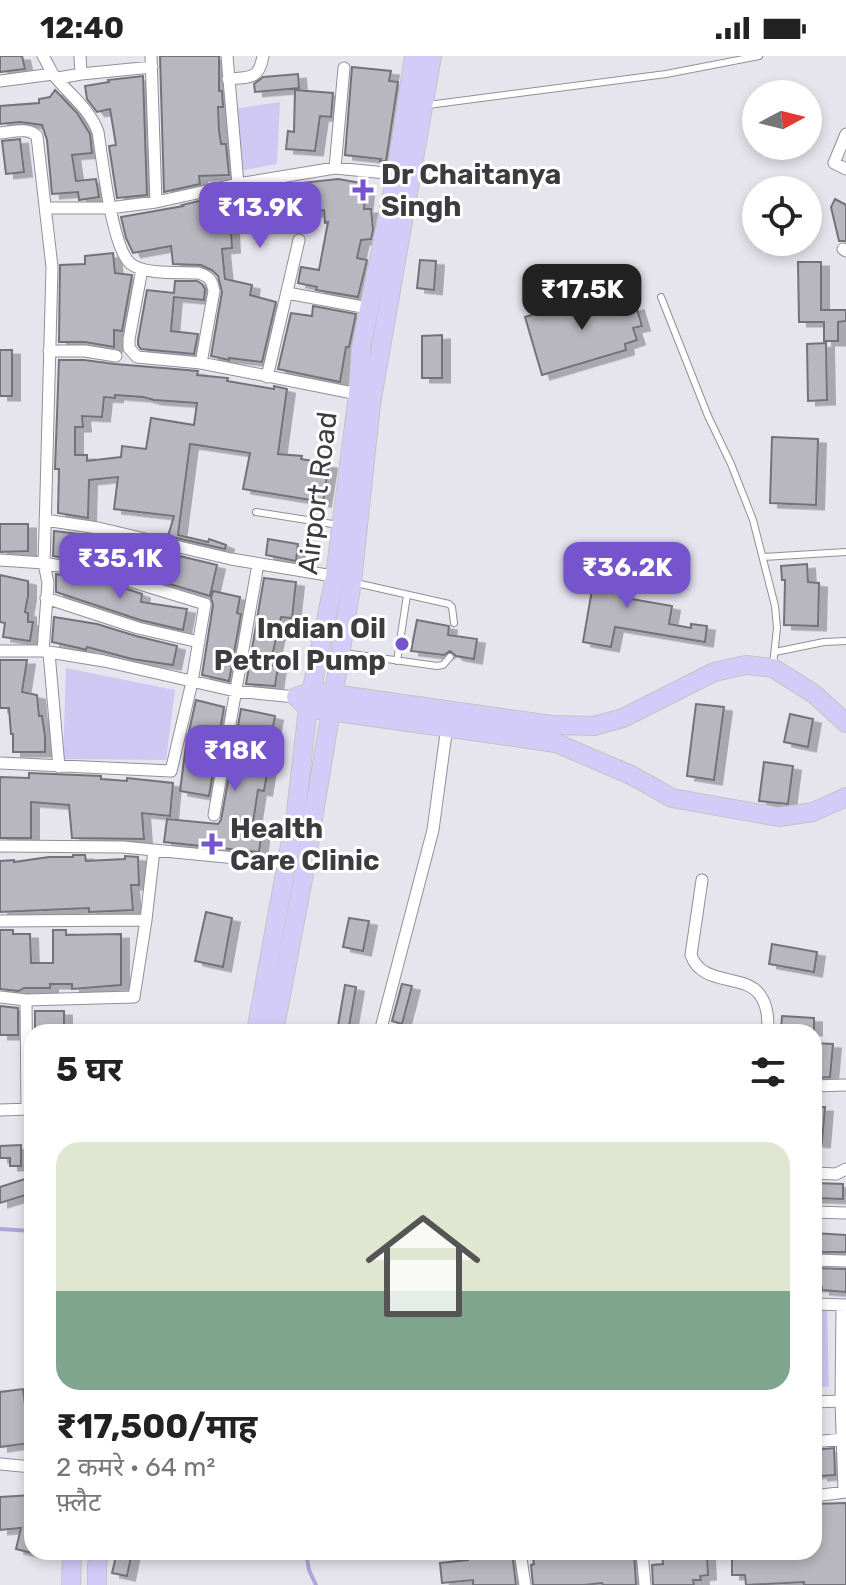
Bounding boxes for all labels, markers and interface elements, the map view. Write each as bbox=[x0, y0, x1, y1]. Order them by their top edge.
text: 12:40 bbox=[40, 10, 124, 46]
north arrow bbox=[742, 80, 822, 160]
map controls bbox=[742, 80, 822, 256]
place label: Dr Chaitanya Singh bbox=[381, 158, 561, 223]
button: locate bbox=[742, 176, 822, 256]
marker: Dr Chaitanya Singh bbox=[352, 179, 374, 201]
pin: ₹13.9K bbox=[195, 182, 325, 250]
text: ₹13.9K bbox=[217, 192, 303, 223]
pin: ₹17.5K bbox=[517, 264, 647, 332]
text: ₹17.5K bbox=[540, 274, 624, 305]
street label: Airport Road bbox=[291, 410, 344, 576]
pin: ₹35.1K bbox=[55, 533, 185, 601]
pin: ₹36.2K bbox=[562, 542, 692, 610]
text: ₹35.1K bbox=[77, 543, 163, 574]
text: ₹36.2K bbox=[581, 552, 673, 583]
place label: Indian Oil Petrol Pump bbox=[214, 612, 386, 677]
marker: Indian Oil Petrol Pump bbox=[393, 635, 411, 653]
pin: ₹18K bbox=[188, 725, 282, 793]
text: ₹18K bbox=[203, 735, 267, 766]
place label: Health Care Clinic bbox=[230, 812, 380, 877]
marker: Health Care Clinic bbox=[201, 833, 223, 855]
text: 5 घर bbox=[56, 1049, 122, 1090]
icon: filters bbox=[746, 1050, 790, 1094]
icon: home bbox=[351, 1194, 495, 1338]
text: ₹17,500/माह bbox=[56, 1406, 257, 1447]
text: 2 कमरे · 64 m² bbox=[56, 1452, 215, 1483]
text: फ़्लैट bbox=[56, 1487, 101, 1518]

